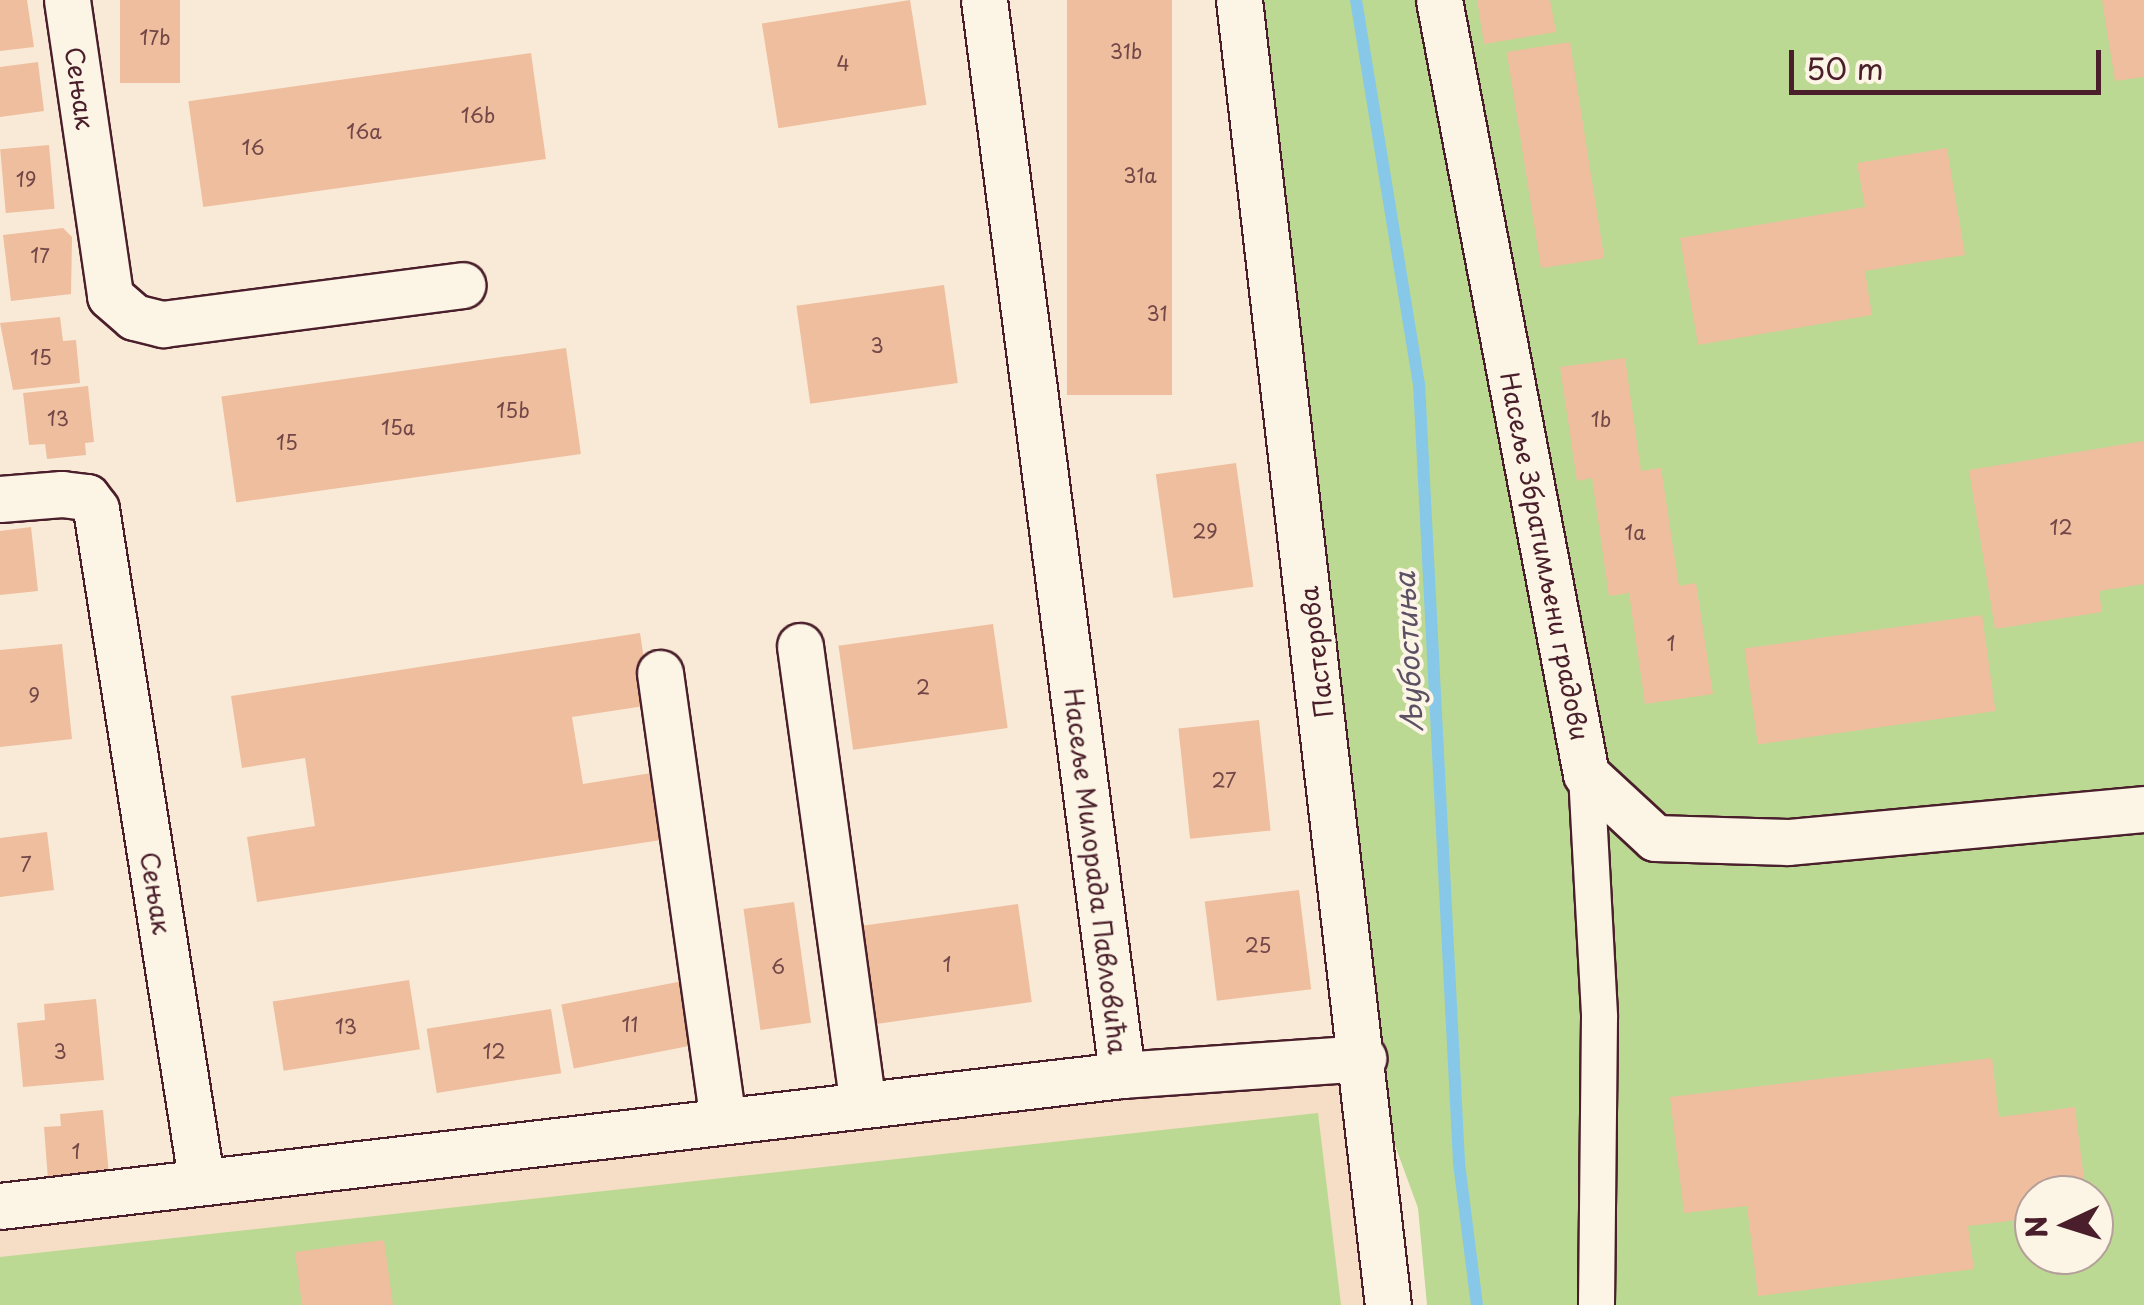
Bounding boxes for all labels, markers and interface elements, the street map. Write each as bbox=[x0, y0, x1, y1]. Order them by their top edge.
house number: 17b bbox=[139, 25, 171, 49]
scale bar bbox=[1794, 30, 2106, 92]
house number: 31b bbox=[1110, 39, 1142, 63]
street label: Сењак bbox=[59, 45, 101, 131]
text: 50 m bbox=[1806, 45, 1884, 90]
house number: 4 bbox=[836, 51, 850, 75]
house number: 16b bbox=[461, 103, 495, 127]
house number: 16a bbox=[346, 119, 382, 143]
house number: 16 bbox=[242, 135, 264, 159]
house number: 31a bbox=[1123, 163, 1157, 187]
house number: 19 bbox=[16, 167, 36, 191]
house number: 17 bbox=[30, 243, 50, 267]
house number: 31 bbox=[1147, 301, 1167, 325]
house number: 3 bbox=[870, 333, 884, 357]
house number: 15 bbox=[30, 345, 52, 369]
street label: Насеље Збратимљени градови bbox=[1494, 368, 1596, 744]
house number: 15b bbox=[496, 398, 530, 422]
house number: 13 bbox=[47, 406, 69, 430]
house number: 1b bbox=[1591, 407, 1611, 431]
house number: 15a bbox=[381, 415, 415, 439]
house number: 15 bbox=[276, 430, 298, 454]
house number: 12 bbox=[2049, 515, 2073, 539]
house number: 29 bbox=[1192, 519, 1218, 543]
house number: 1a bbox=[1624, 520, 1646, 544]
water label: Љубостиња bbox=[1387, 571, 1429, 733]
street label: Пастерова bbox=[1293, 585, 1339, 719]
house number: 1 bbox=[1667, 631, 1675, 655]
house number: 2 bbox=[916, 675, 930, 699]
house number: 9 bbox=[28, 683, 40, 707]
street label: Насеље Милорада Павловића bbox=[1058, 684, 1134, 1058]
house number: 27 bbox=[1212, 768, 1236, 792]
street label: Сењак bbox=[135, 850, 177, 936]
house number: 7 bbox=[20, 852, 32, 876]
house number: 25 bbox=[1245, 933, 1271, 957]
house number: 1 bbox=[943, 952, 951, 976]
house number: 6 bbox=[771, 954, 785, 978]
house number: 11 bbox=[622, 1012, 638, 1036]
house number: 13 bbox=[335, 1014, 357, 1038]
house number: 3 bbox=[53, 1039, 67, 1063]
house number: 12 bbox=[482, 1039, 506, 1063]
house number: 1 bbox=[72, 1139, 80, 1163]
north arrow bbox=[2014, 1175, 2114, 1275]
text: N bbox=[2013, 1214, 2058, 1240]

